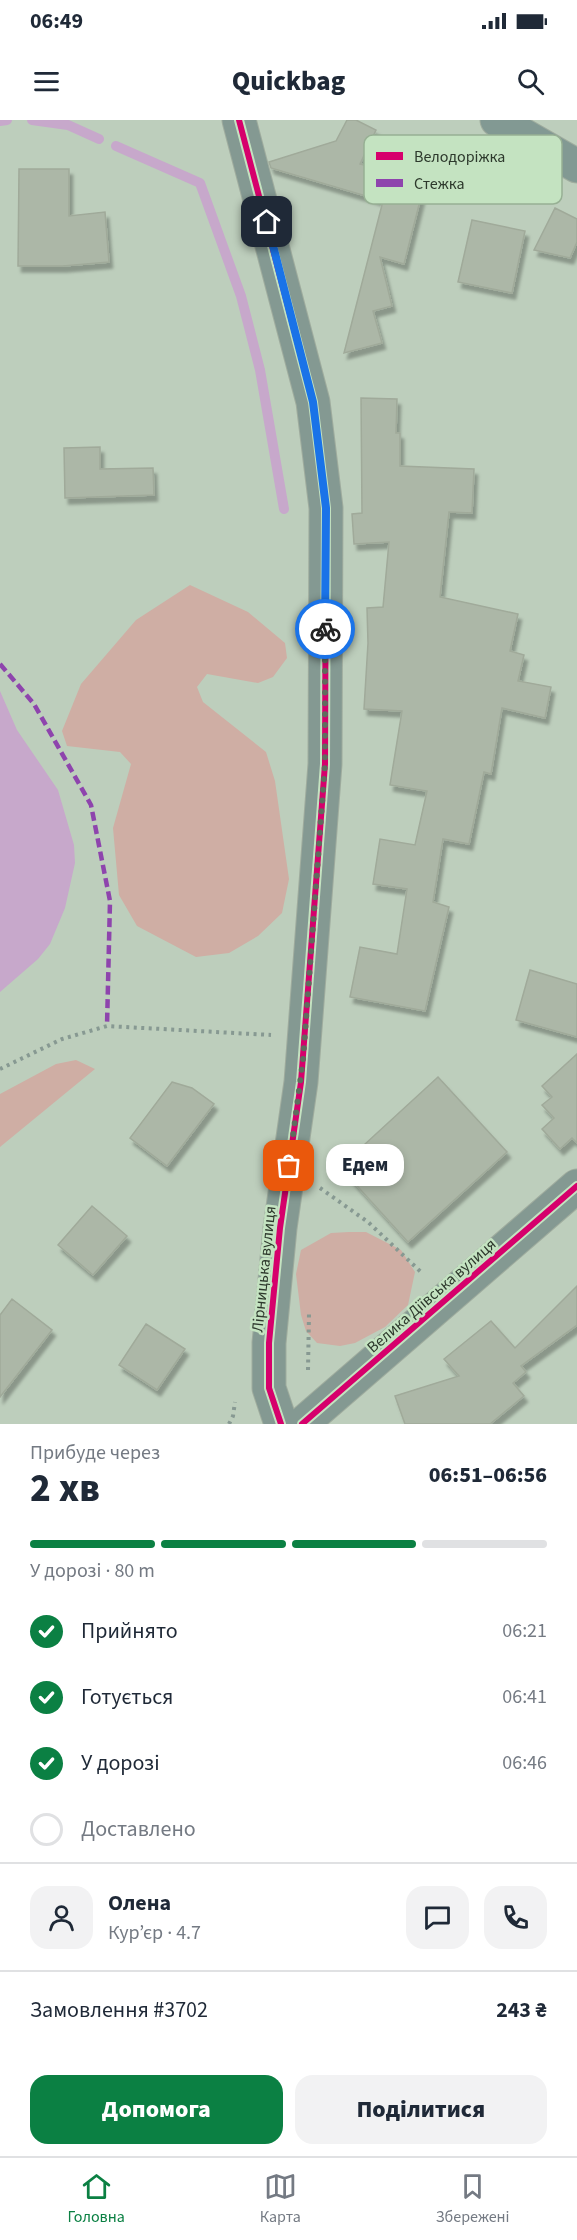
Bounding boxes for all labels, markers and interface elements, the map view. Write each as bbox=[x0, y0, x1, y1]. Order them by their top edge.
text: 06:49 bbox=[30, 5, 83, 37]
text: Quickbag bbox=[232, 62, 345, 101]
icon: menu bbox=[30, 65, 63, 98]
icon: search bbox=[514, 65, 547, 98]
legend bbox=[364, 135, 562, 204]
text: Велодоріжка bbox=[414, 146, 505, 168]
text: Стежка bbox=[414, 173, 465, 195]
pin bbox=[241, 196, 292, 247]
icon: home bbox=[250, 205, 283, 238]
courier bbox=[295, 599, 355, 659]
icon: bike bbox=[309, 613, 342, 646]
pin bbox=[263, 1140, 314, 1191]
callout: Едем bbox=[325, 1145, 403, 1187]
icon: bag bbox=[272, 1149, 305, 1182]
text: Едем bbox=[342, 1151, 388, 1179]
street label: Лірницька вулиця bbox=[246, 1205, 282, 1333]
street label: Велика Діївська вулиця bbox=[362, 1233, 501, 1358]
text: Прибуде через bbox=[30, 1439, 160, 1467]
text: 06:51–06:56 bbox=[429, 1459, 547, 1491]
text: 2 хв bbox=[30, 1461, 100, 1517]
text: У дорозі · 80 m bbox=[30, 1557, 155, 1585]
icon: check bbox=[30, 1615, 63, 1648]
text: Прийнято bbox=[81, 1615, 178, 1647]
text: 06:21 bbox=[502, 1617, 547, 1645]
icon: check bbox=[30, 1681, 63, 1714]
text: Готується bbox=[81, 1681, 173, 1713]
text: 06:41 bbox=[502, 1683, 547, 1711]
icon: check bbox=[30, 1747, 63, 1780]
text: У дорозі bbox=[81, 1747, 160, 1779]
text: 06:46 bbox=[502, 1749, 547, 1777]
text: Доставлено bbox=[81, 1813, 196, 1845]
button: person bbox=[30, 1886, 93, 1949]
button: chat bbox=[406, 1886, 469, 1949]
button: phone bbox=[484, 1886, 547, 1949]
text: Олена bbox=[108, 1887, 171, 1919]
text: Кур’єр · 4.7 bbox=[108, 1919, 201, 1947]
text: Замовлення #3702 bbox=[30, 1994, 208, 2026]
text: 243 ₴ bbox=[496, 1994, 547, 2026]
button: Допомога bbox=[30, 2075, 283, 2144]
button: Поділитися bbox=[295, 2075, 547, 2144]
tab: Головна bbox=[67, 2170, 125, 2228]
tab: Карта bbox=[260, 2170, 301, 2228]
tab: Збережені bbox=[436, 2170, 510, 2228]

